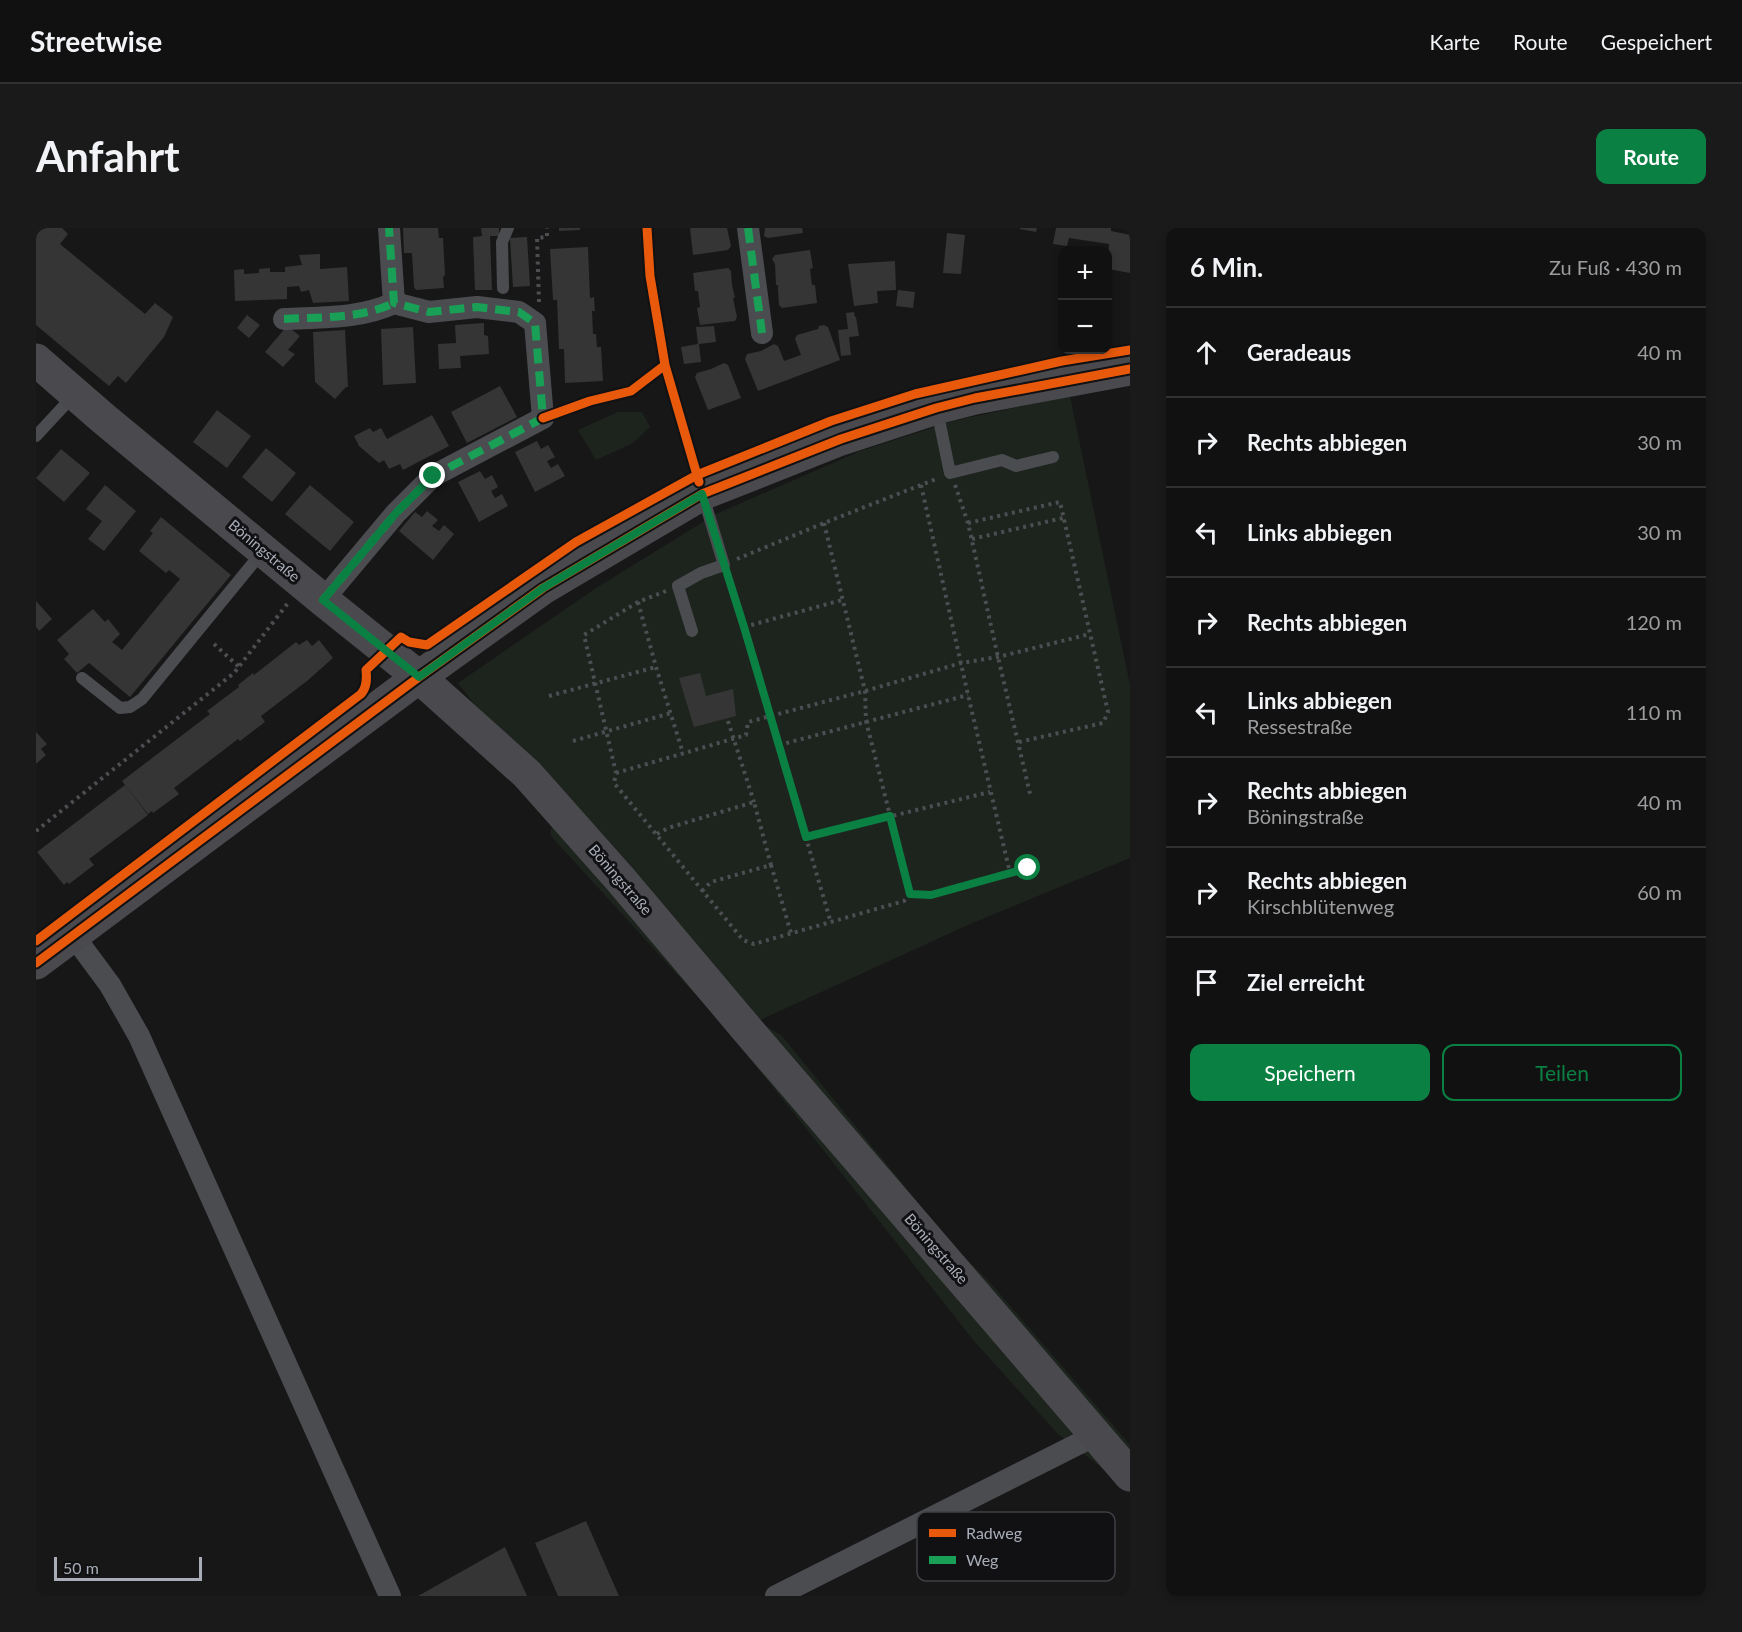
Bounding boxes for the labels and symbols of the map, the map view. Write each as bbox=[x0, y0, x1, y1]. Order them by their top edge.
route end bbox=[419, 462, 445, 488]
street label: Böningstraße bbox=[225, 515, 304, 585]
street label: Böningstraße bbox=[585, 840, 656, 918]
route start bbox=[1014, 854, 1040, 880]
street label: Böningstraße bbox=[901, 1209, 972, 1287]
legend bbox=[917, 1512, 1115, 1581]
text: Radweg bbox=[966, 1523, 1022, 1542]
text: Weg bbox=[966, 1550, 998, 1569]
scale bar bbox=[54, 1554, 202, 1582]

